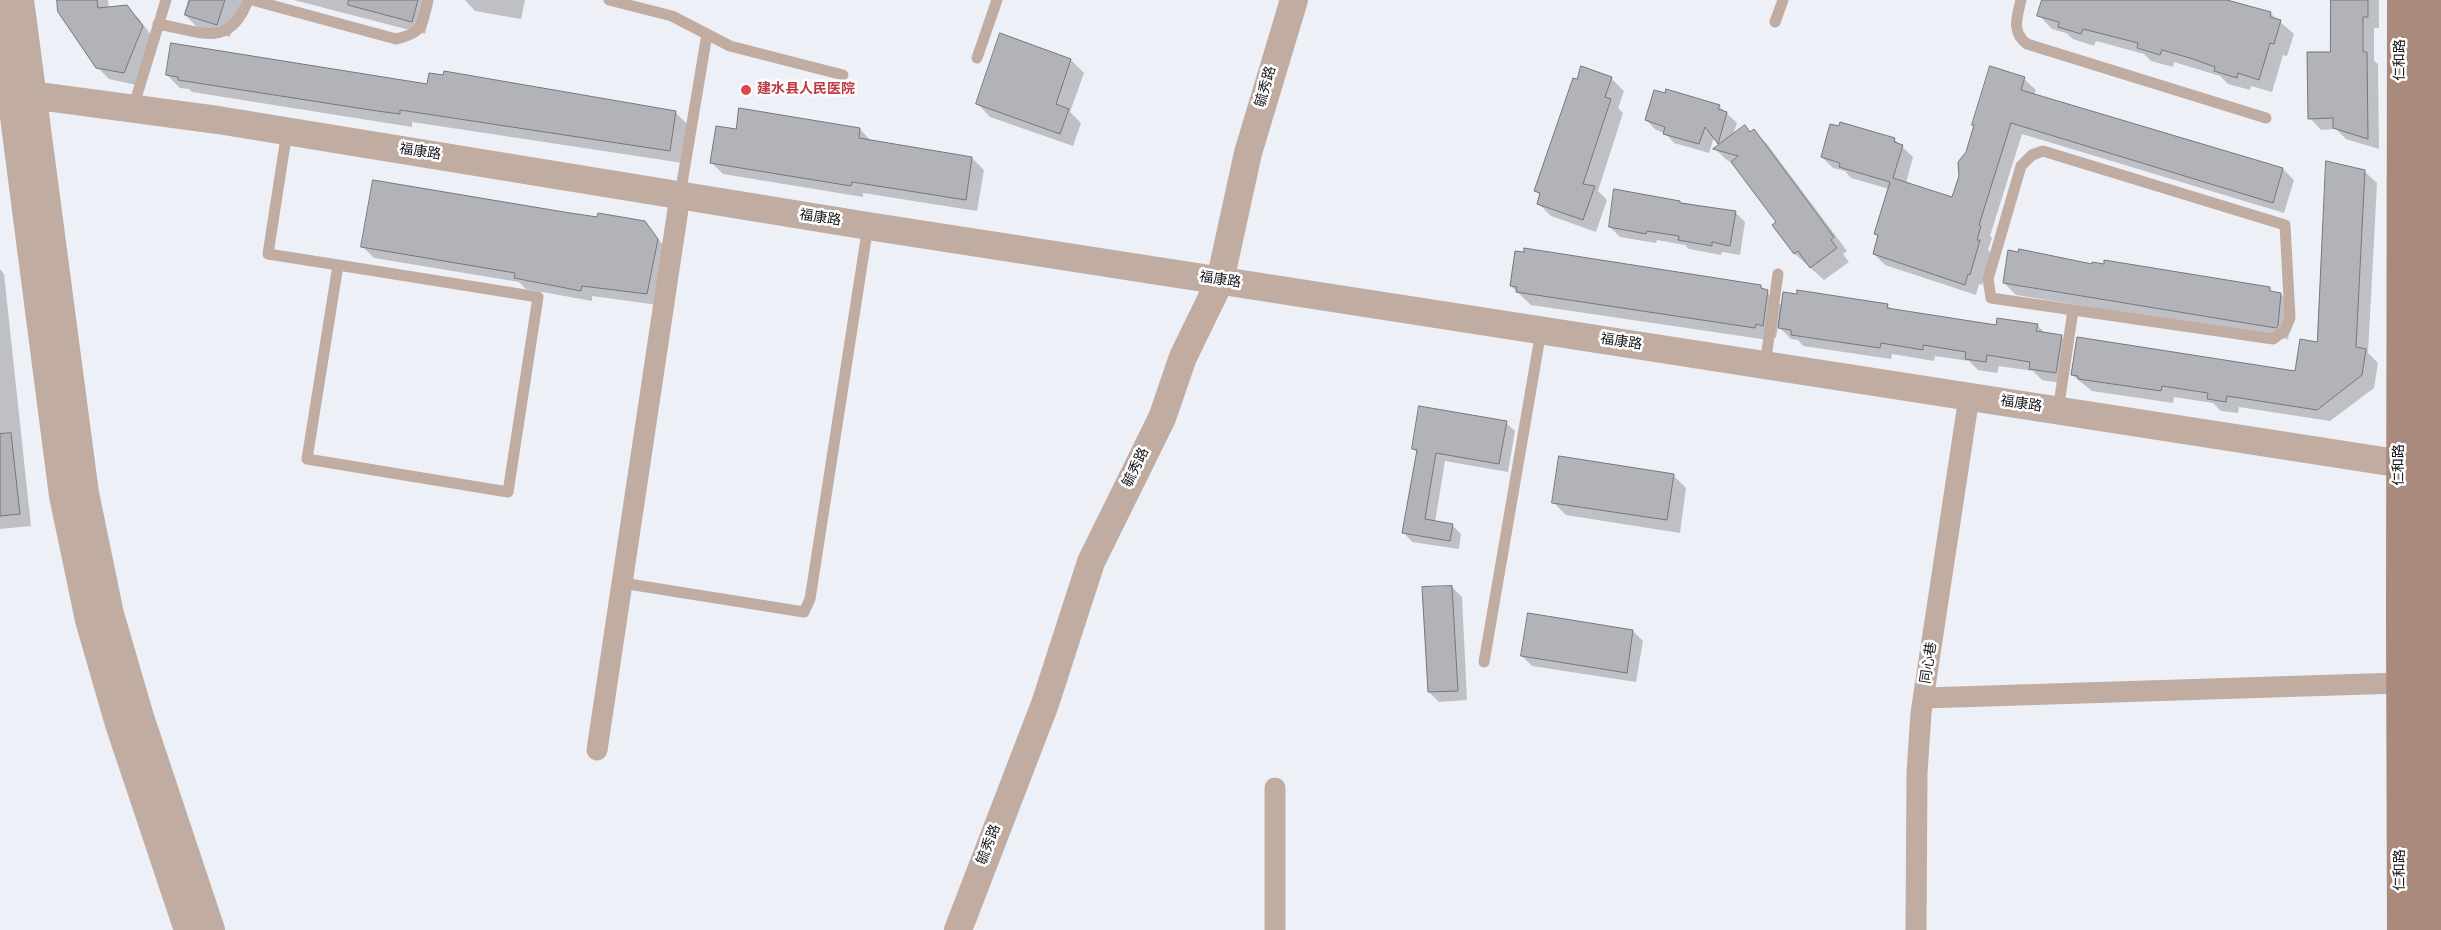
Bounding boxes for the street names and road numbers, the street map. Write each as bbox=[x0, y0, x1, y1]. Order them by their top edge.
street label: 仁和路 bbox=[2393, 39, 2409, 81]
street label: 毓秀路 bbox=[1253, 64, 1281, 110]
street label: 福康路 bbox=[398, 141, 442, 165]
street label: 福康路 bbox=[798, 207, 842, 231]
street label: 福康路 bbox=[1198, 269, 1242, 293]
street label: 福康路 bbox=[1599, 331, 1643, 355]
street label: 福康路 bbox=[1999, 393, 2043, 417]
street label: 仁和路 bbox=[2392, 444, 2408, 486]
street label: 毓秀路 bbox=[1120, 445, 1154, 491]
street label: 同心巷 bbox=[1918, 641, 1942, 685]
street label: 毓秀路 bbox=[975, 822, 1005, 868]
street label: 仁和路 bbox=[2393, 849, 2409, 891]

